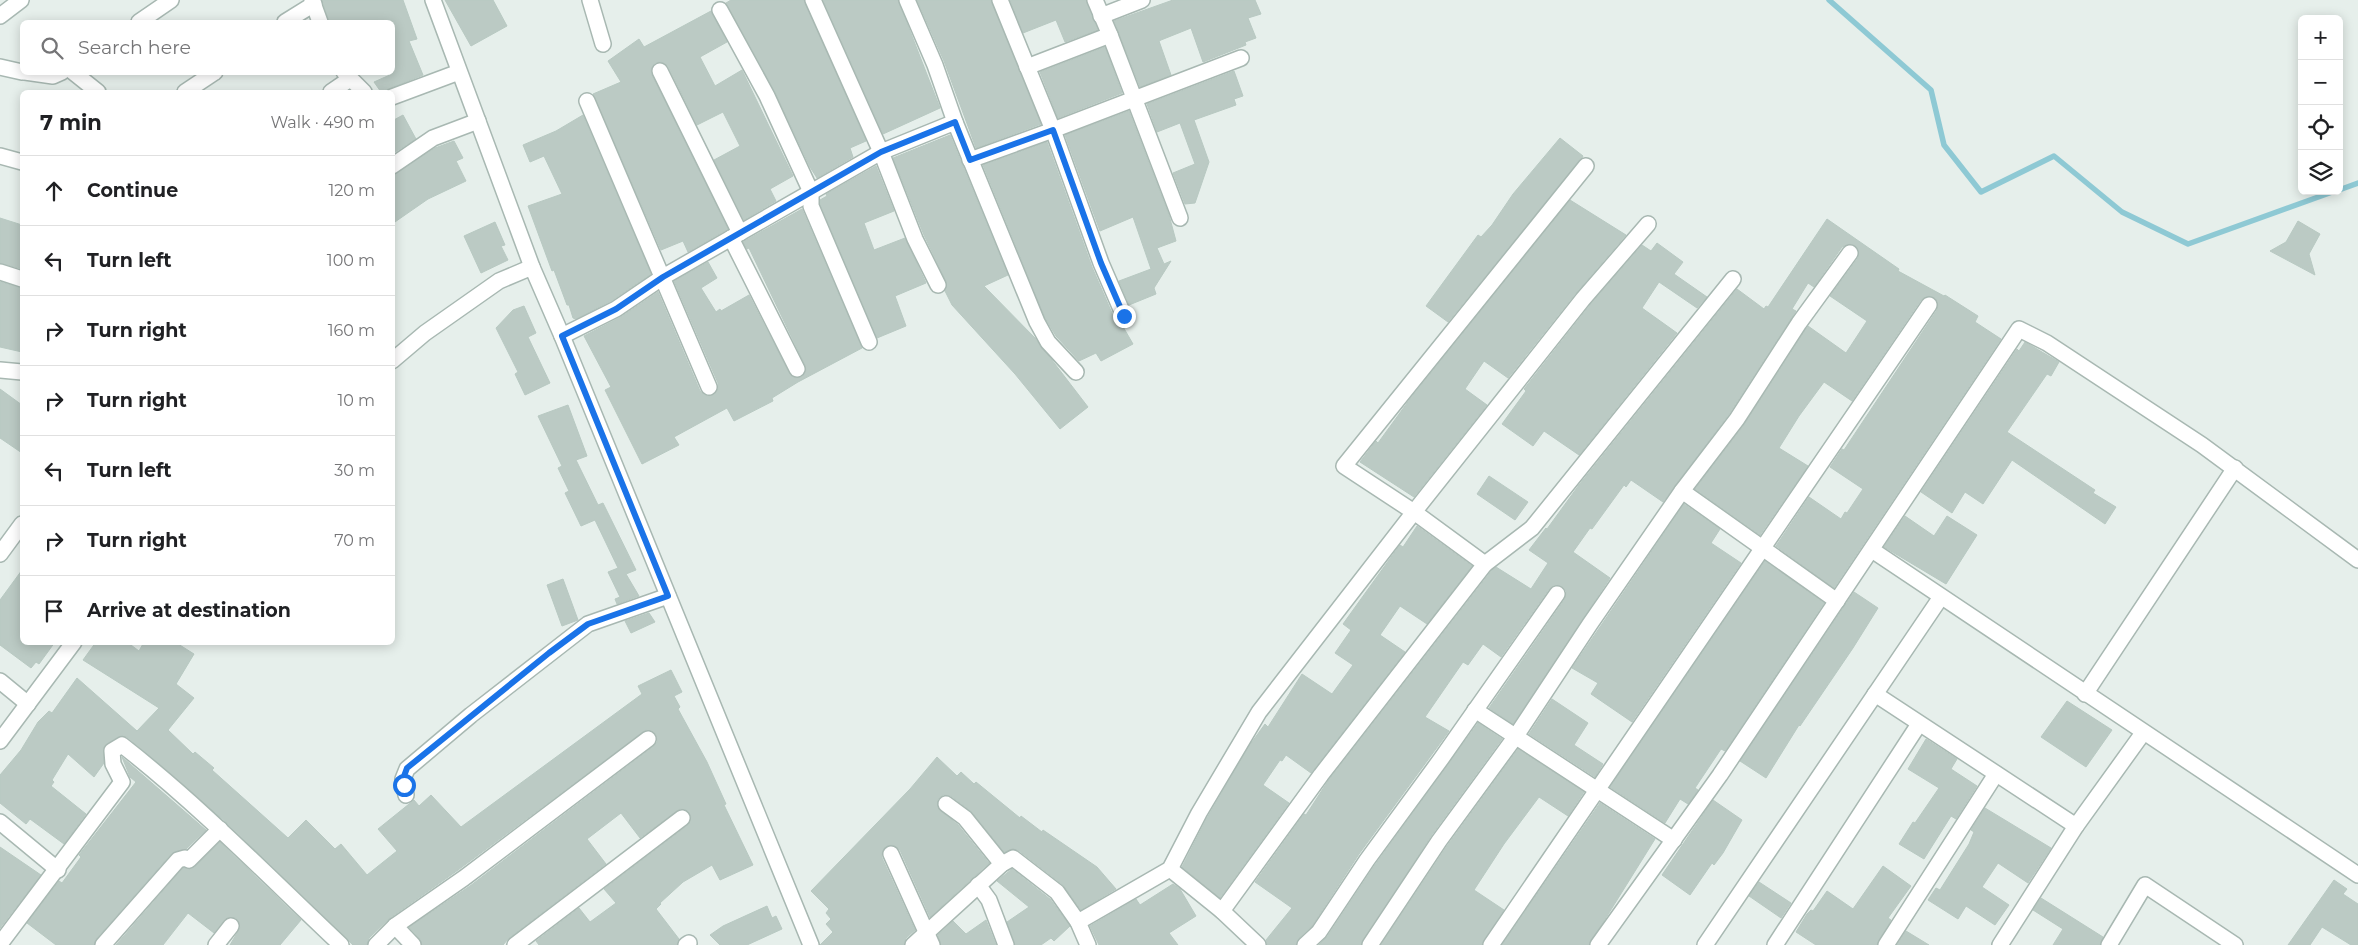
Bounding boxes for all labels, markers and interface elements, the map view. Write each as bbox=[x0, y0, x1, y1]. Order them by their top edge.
map controls bbox=[2298, 15, 2343, 195]
button: + bbox=[2298, 15, 2343, 60]
search box bbox=[20, 20, 395, 75]
icon: search bbox=[38, 34, 66, 62]
text: Search here bbox=[78, 36, 191, 59]
button: − bbox=[2298, 60, 2343, 105]
button: locate bbox=[2298, 105, 2343, 150]
text: 7 min bbox=[40, 110, 102, 135]
text: Walk · 490 m bbox=[270, 113, 375, 132]
button: layers bbox=[2298, 150, 2343, 195]
icon: ahead bbox=[40, 177, 68, 205]
text: Continue bbox=[87, 179, 178, 202]
text: 120 m bbox=[328, 181, 375, 200]
icon: left bbox=[40, 247, 68, 275]
text: Turn left bbox=[87, 249, 172, 272]
text: 100 m bbox=[327, 251, 375, 270]
route end bbox=[1113, 305, 1136, 328]
icon: right bbox=[40, 317, 68, 345]
text: Turn right bbox=[87, 319, 187, 342]
text: 160 m bbox=[328, 321, 375, 340]
icon: right bbox=[40, 387, 68, 415]
text: Turn right bbox=[87, 389, 187, 412]
text: 10 m bbox=[337, 391, 375, 410]
icon: left bbox=[40, 457, 68, 485]
text: Turn left bbox=[87, 459, 172, 482]
text: 30 m bbox=[334, 461, 375, 480]
icon: right bbox=[40, 527, 68, 555]
text: Turn right bbox=[87, 529, 187, 552]
text: 70 m bbox=[334, 531, 375, 550]
icon: arrive bbox=[40, 597, 68, 625]
text: Arrive at destination bbox=[87, 599, 291, 622]
route start bbox=[393, 774, 416, 797]

